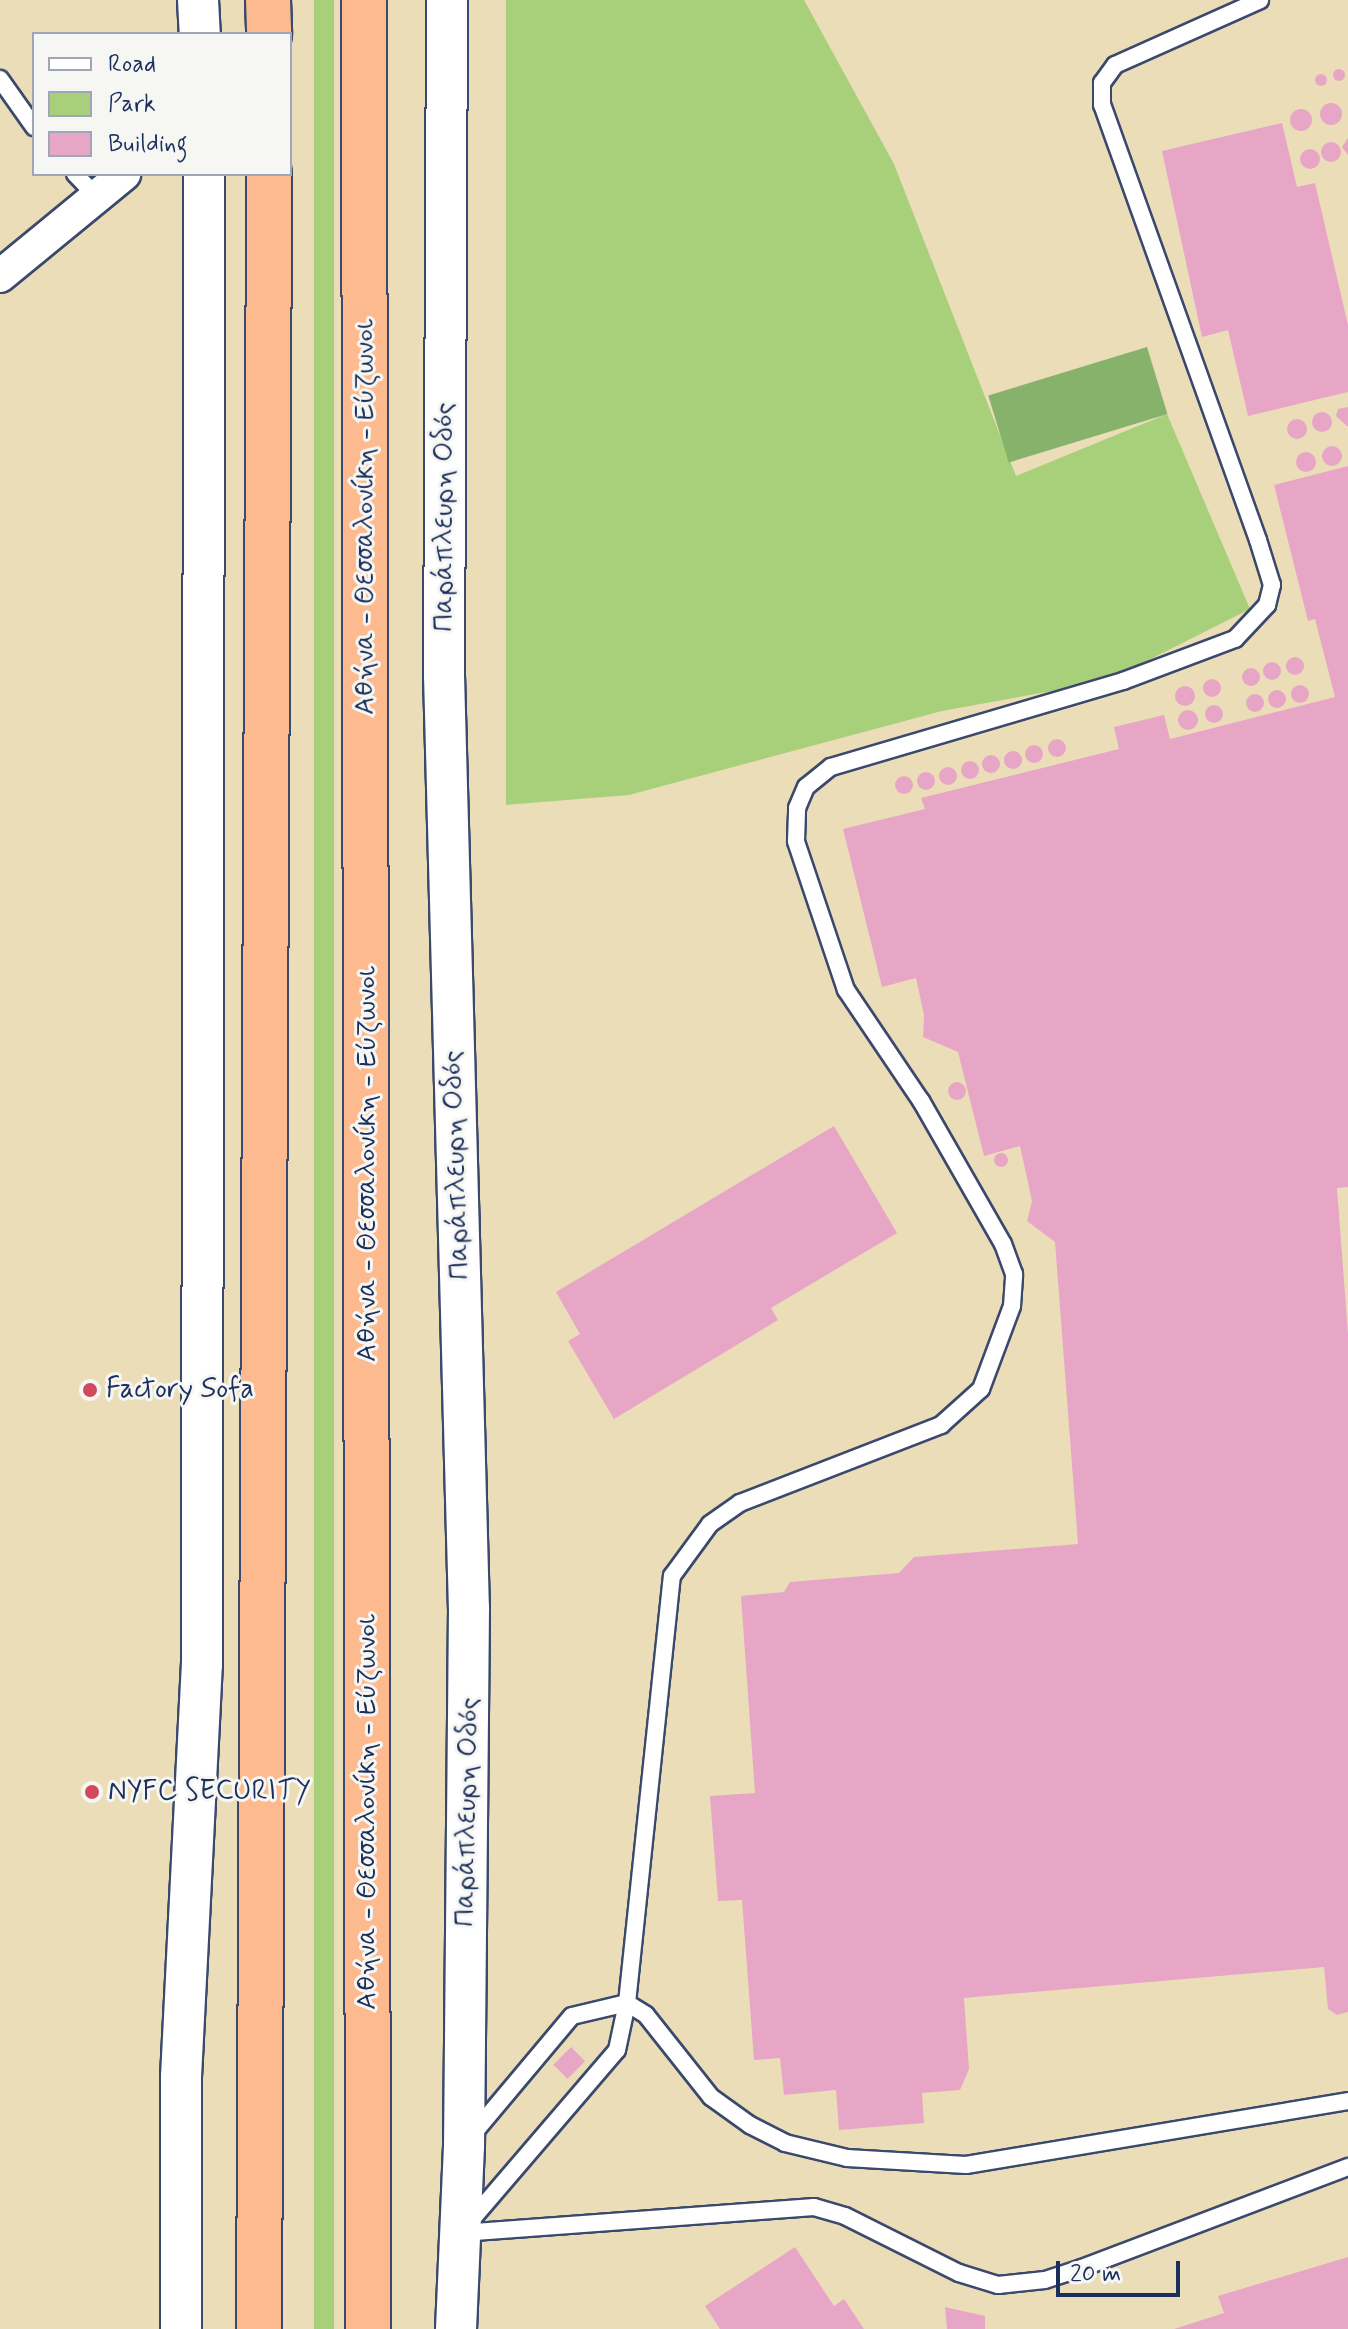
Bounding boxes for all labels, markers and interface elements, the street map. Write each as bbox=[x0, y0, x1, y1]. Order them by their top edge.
legend bbox=[32, 32, 292, 176]
text: Road bbox=[108, 49, 156, 80]
text: Park bbox=[108, 89, 156, 120]
text: Building bbox=[108, 129, 188, 160]
street label: Αθήνα - Θεσσαλονίκη - Εύζωνοι bbox=[349, 319, 383, 715]
street label: Παράπλευρη Οδός bbox=[428, 402, 462, 632]
street label: Αθήνα - Θεσσαλονίκη - Εύζωνοι bbox=[351, 966, 385, 1362]
street label: Παράπλευρη Οδός bbox=[436, 1050, 478, 1280]
place label: Factory Sofa bbox=[106, 1373, 254, 1407]
marker: Factory Sofa bbox=[81, 1381, 99, 1399]
street label: Αθήνα - Θεσσαλονίκη - Εύζωνοι bbox=[351, 1614, 385, 2010]
street label: Παράπλευρη Οδός bbox=[449, 1697, 487, 1927]
place label: NYFC SECURITY bbox=[108, 1775, 310, 1809]
marker: NYFC SECURITY bbox=[83, 1783, 101, 1801]
scale bar bbox=[1060, 2245, 1184, 2295]
text: 20 m bbox=[1070, 2259, 1121, 2290]

